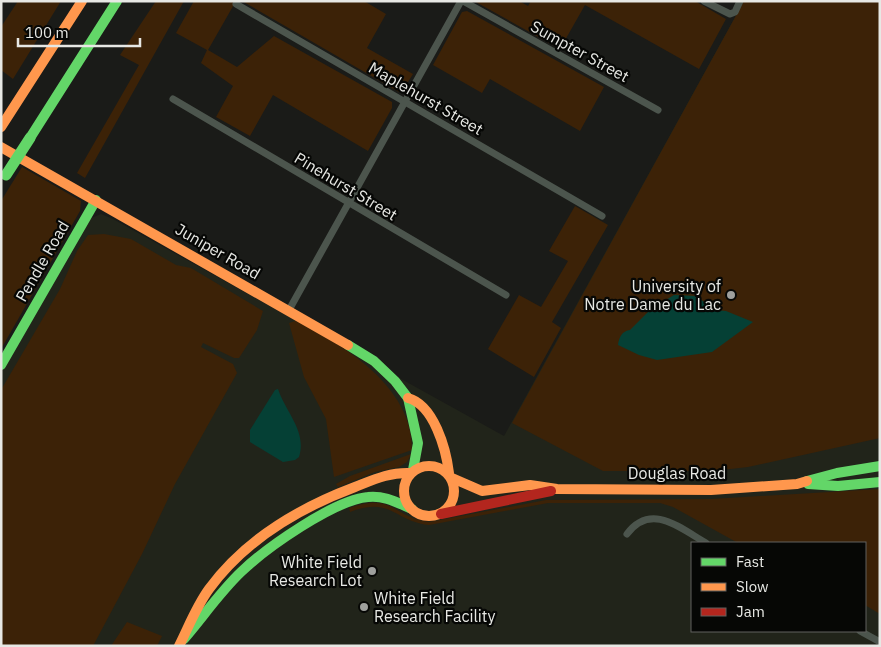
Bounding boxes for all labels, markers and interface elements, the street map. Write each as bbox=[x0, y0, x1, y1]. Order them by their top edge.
scale bar bbox=[18, 15, 140, 47]
street label: Sumpter Street bbox=[527, 16, 633, 86]
text: 100 m bbox=[25, 23, 69, 42]
street label: Maplehurst Street bbox=[365, 57, 487, 139]
street label: Pinehurst Street bbox=[291, 147, 401, 225]
street label: Pendle Road bbox=[11, 217, 73, 305]
street label: Juniper Road bbox=[172, 219, 264, 283]
place label: University of Notre Dame du Lac bbox=[584, 276, 721, 314]
marker: University of Notre Dame du Lac bbox=[725, 289, 737, 301]
street label: Douglas Road bbox=[628, 463, 726, 483]
legend bbox=[691, 542, 866, 632]
place label: White Field Research Lot bbox=[269, 552, 362, 590]
text: Fast bbox=[736, 552, 764, 571]
marker: White Field Research Lot bbox=[366, 565, 378, 577]
text: Slow bbox=[736, 577, 769, 596]
place label: White Field Research Facility bbox=[374, 588, 495, 626]
marker: White Field Research Facility bbox=[358, 601, 370, 613]
text: Jam bbox=[736, 602, 765, 621]

